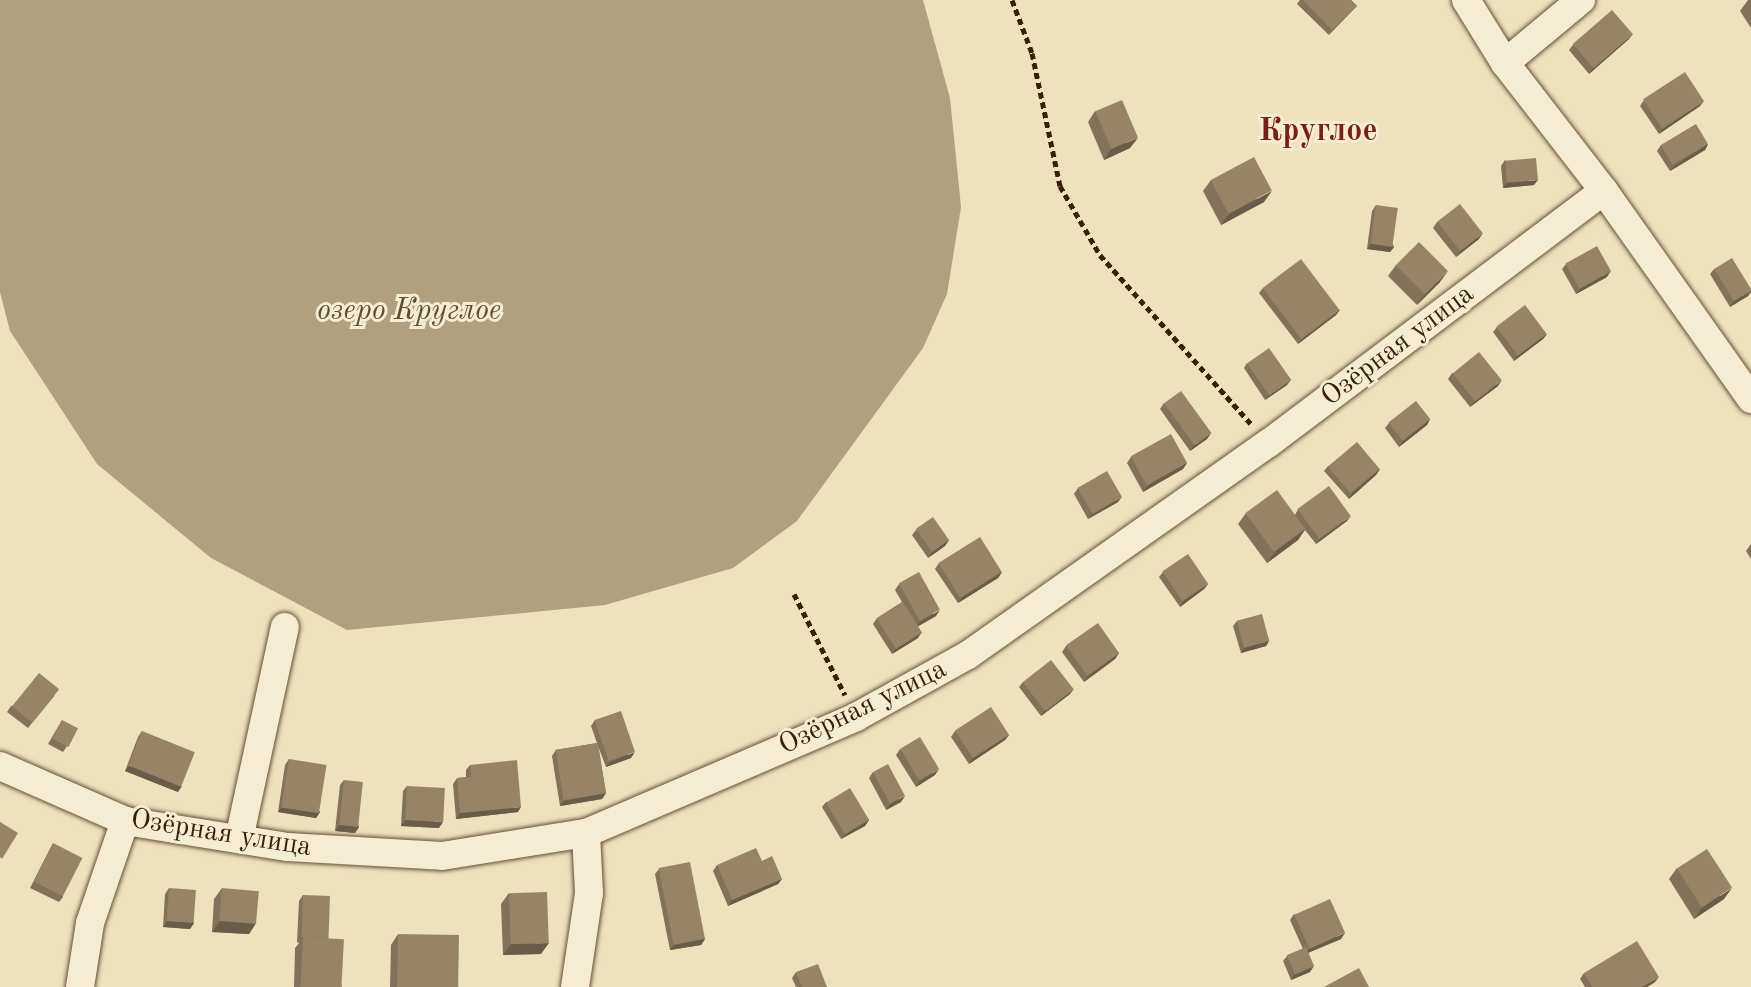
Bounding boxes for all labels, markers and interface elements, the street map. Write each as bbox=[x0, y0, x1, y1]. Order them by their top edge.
district label: Круглое bbox=[1258, 113, 1378, 151]
street label: Озёрная улица bbox=[1315, 278, 1481, 414]
water label: озеро Круглое bbox=[317, 293, 501, 329]
street label: Озёрная улица bbox=[774, 653, 952, 763]
street label: Озёрная улица bbox=[128, 803, 314, 865]

